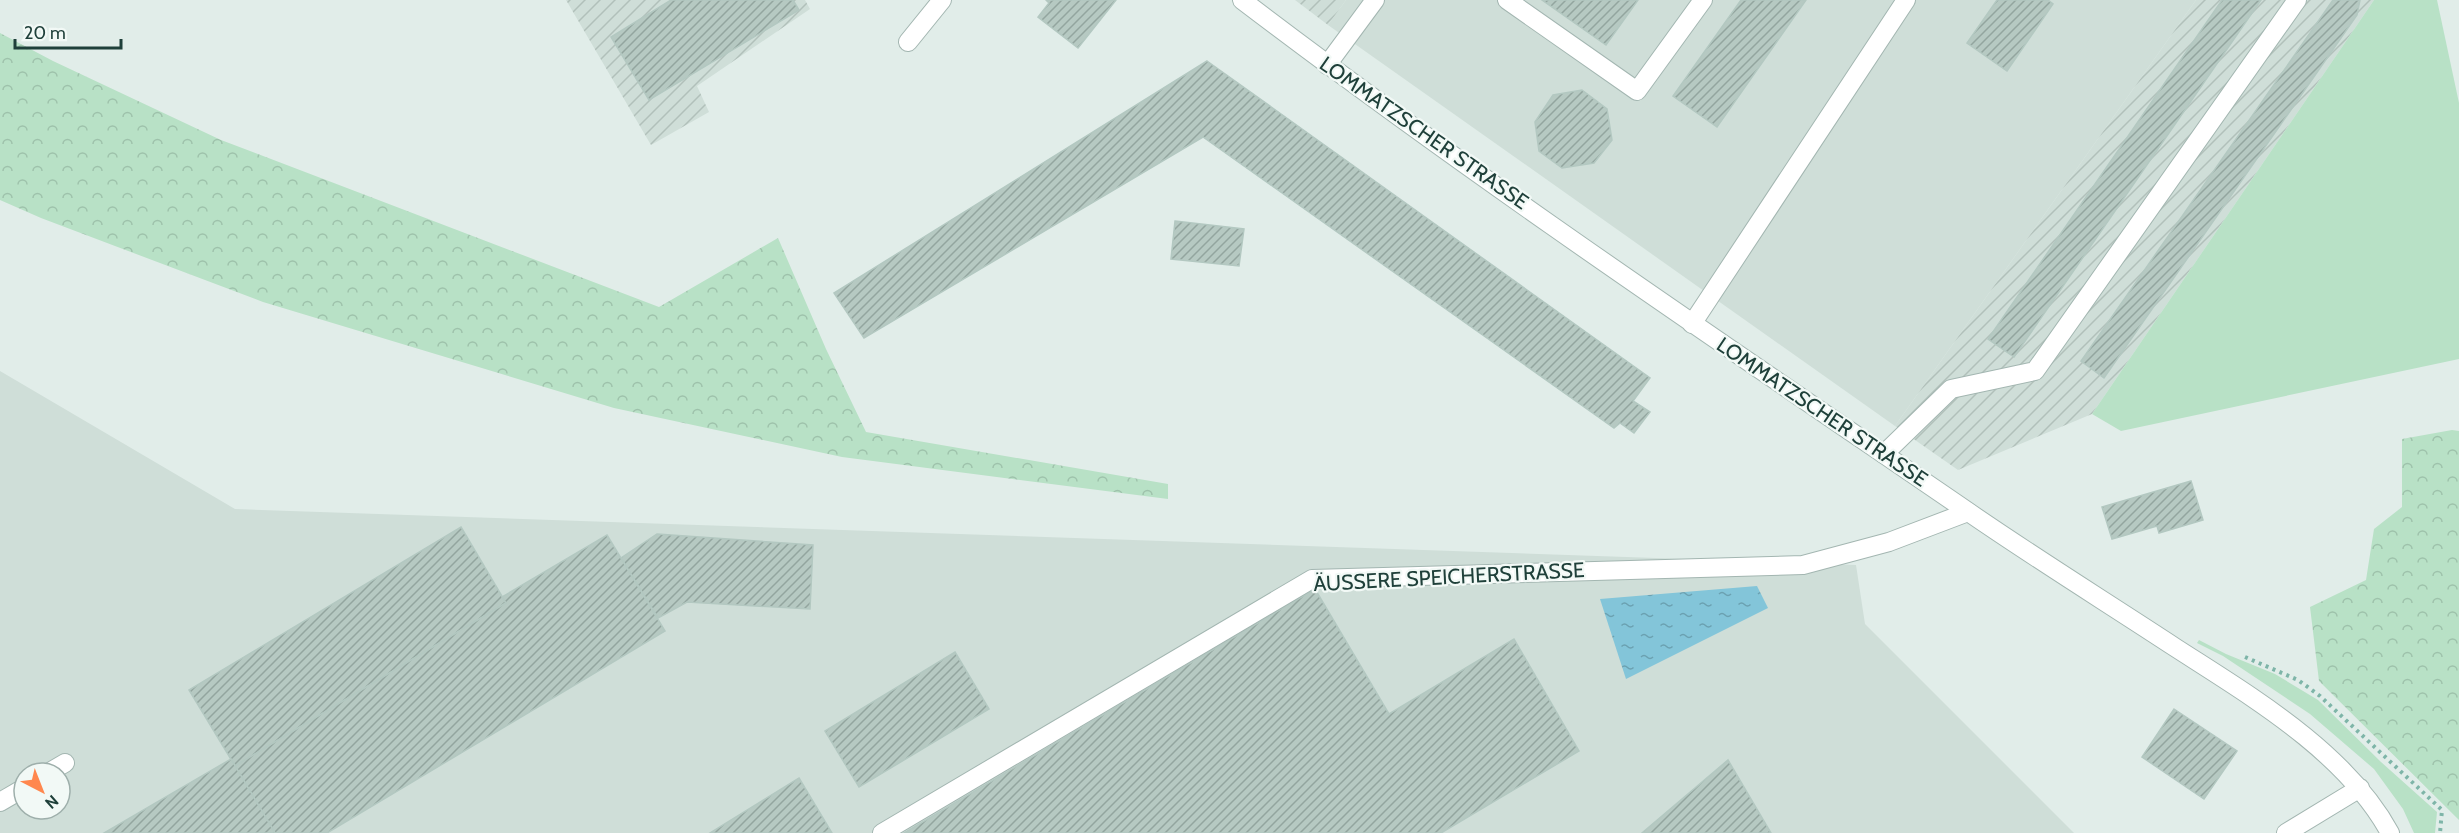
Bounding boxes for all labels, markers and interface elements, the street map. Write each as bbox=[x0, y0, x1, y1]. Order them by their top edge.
scale bar bbox=[15, 12, 122, 50]
text: 20 m bbox=[24, 22, 66, 44]
street label: LOMMATZSCHER STRASSE bbox=[1315, 51, 1533, 214]
street label: LOMMATZSCHER STRASSE bbox=[1712, 332, 1932, 492]
street label: ÄUSSERE SPEICHERSTRASSE bbox=[1313, 557, 1585, 596]
north arrow bbox=[12, 761, 72, 821]
text: N bbox=[41, 791, 62, 813]

